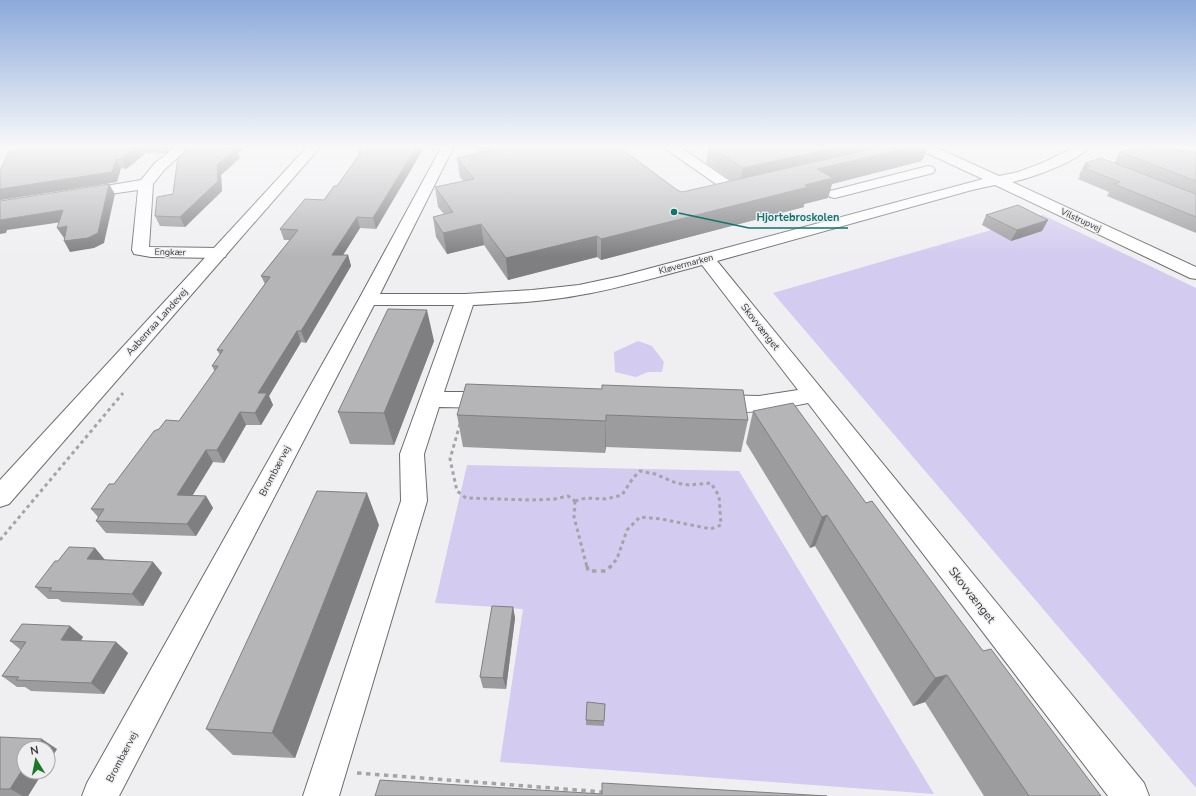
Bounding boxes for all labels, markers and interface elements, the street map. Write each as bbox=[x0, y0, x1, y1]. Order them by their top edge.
callout: Hjortebroskolen bbox=[749, 205, 848, 228]
street label: Vilstrupvej bbox=[1058, 205, 1103, 235]
text: Hjortebroskolen bbox=[757, 210, 839, 225]
street label: Engkær bbox=[154, 246, 186, 258]
street label: Kløvermarken bbox=[658, 251, 714, 277]
street label: Aabenraa Landevej bbox=[123, 285, 191, 359]
street label: Skovvænget bbox=[737, 301, 783, 354]
street label: Brombærvej bbox=[256, 443, 294, 499]
street label: Skovvænget bbox=[945, 564, 999, 627]
street label: Brombærvej bbox=[103, 729, 141, 785]
north arrow bbox=[16, 740, 56, 780]
text: N bbox=[29, 743, 40, 759]

